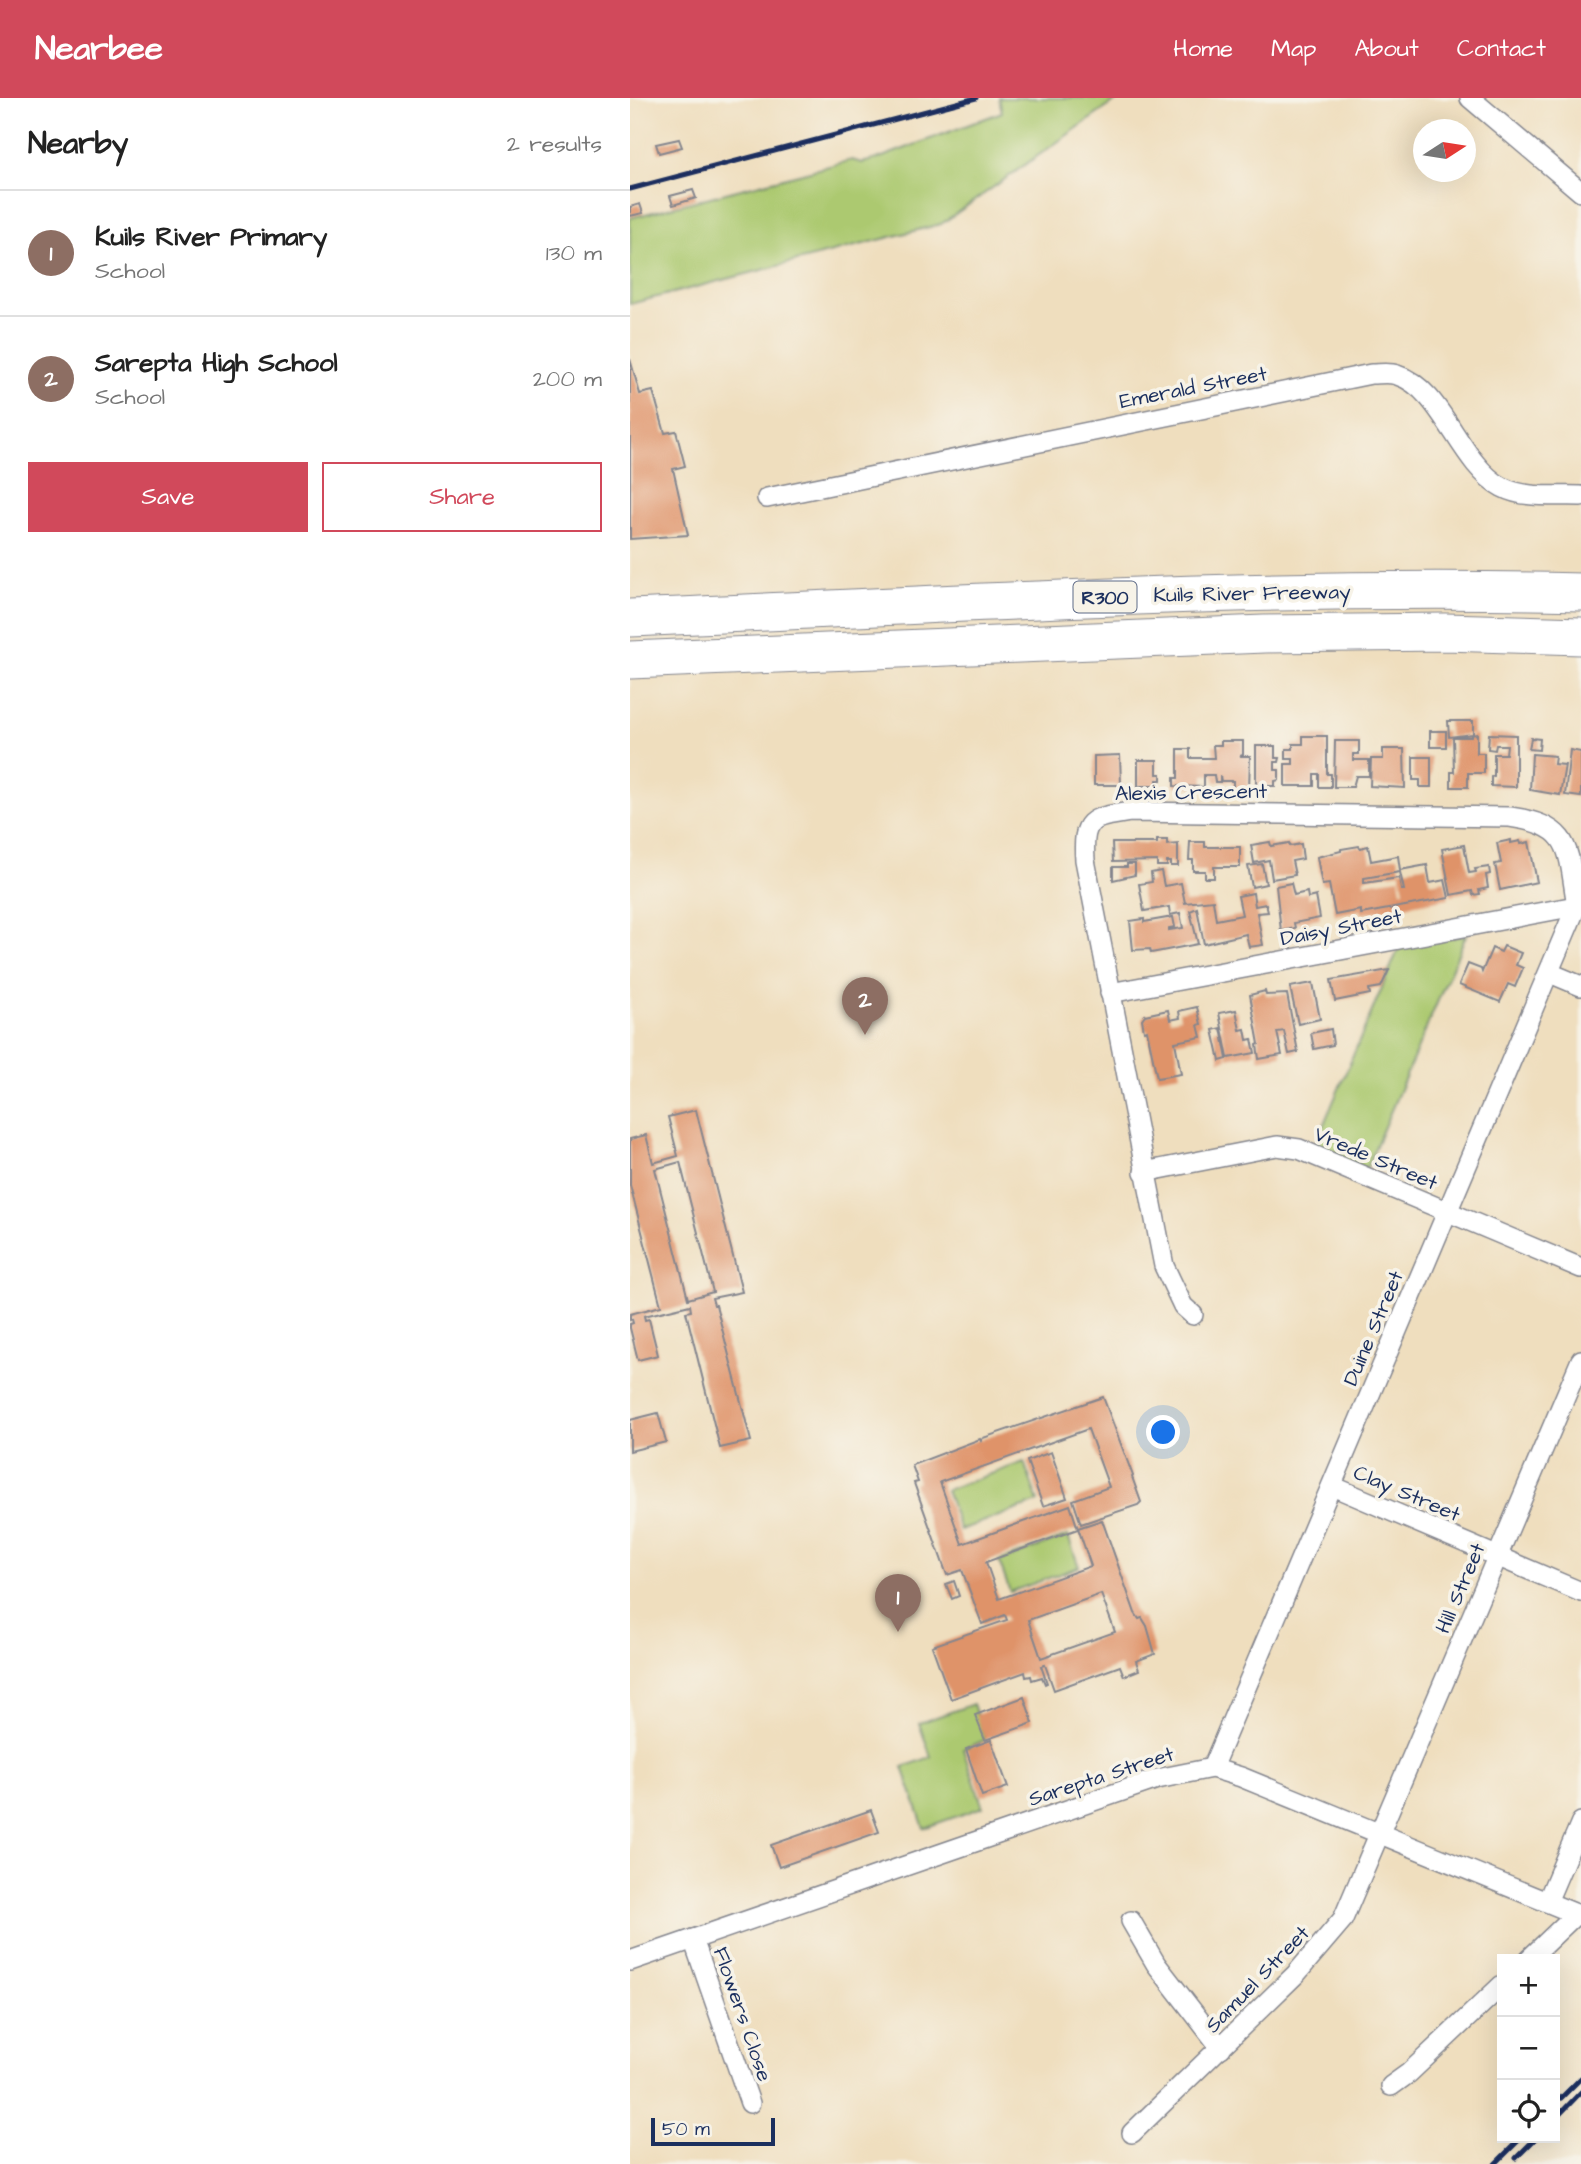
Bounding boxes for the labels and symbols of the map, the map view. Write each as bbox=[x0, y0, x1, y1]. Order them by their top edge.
north arrow bbox=[1413, 119, 1476, 182]
street label: Emerald Street bbox=[1117, 359, 1270, 416]
street label: Kuils River Freeway bbox=[1153, 577, 1351, 612]
road number: R300 bbox=[1074, 582, 1136, 612]
street label: Alexis Crescent bbox=[1115, 777, 1268, 808]
street label: Daisy Street bbox=[1278, 901, 1405, 955]
pin: 2 bbox=[842, 977, 888, 1035]
street label: Vrede Street bbox=[1310, 1119, 1442, 1198]
street label: Duine Street bbox=[1336, 1266, 1411, 1390]
your location bbox=[1146, 1415, 1180, 1449]
street label: Clay Street bbox=[1348, 1458, 1465, 1531]
street label: Hill Street bbox=[1428, 1538, 1493, 1638]
pin: 1 bbox=[875, 1574, 921, 1632]
street label: Sarepta Street bbox=[1025, 1739, 1178, 1815]
street label: Samuel Street bbox=[1199, 1919, 1316, 2039]
street label: Flowers Close bbox=[706, 1943, 779, 2085]
scale bar bbox=[651, 2115, 775, 2147]

